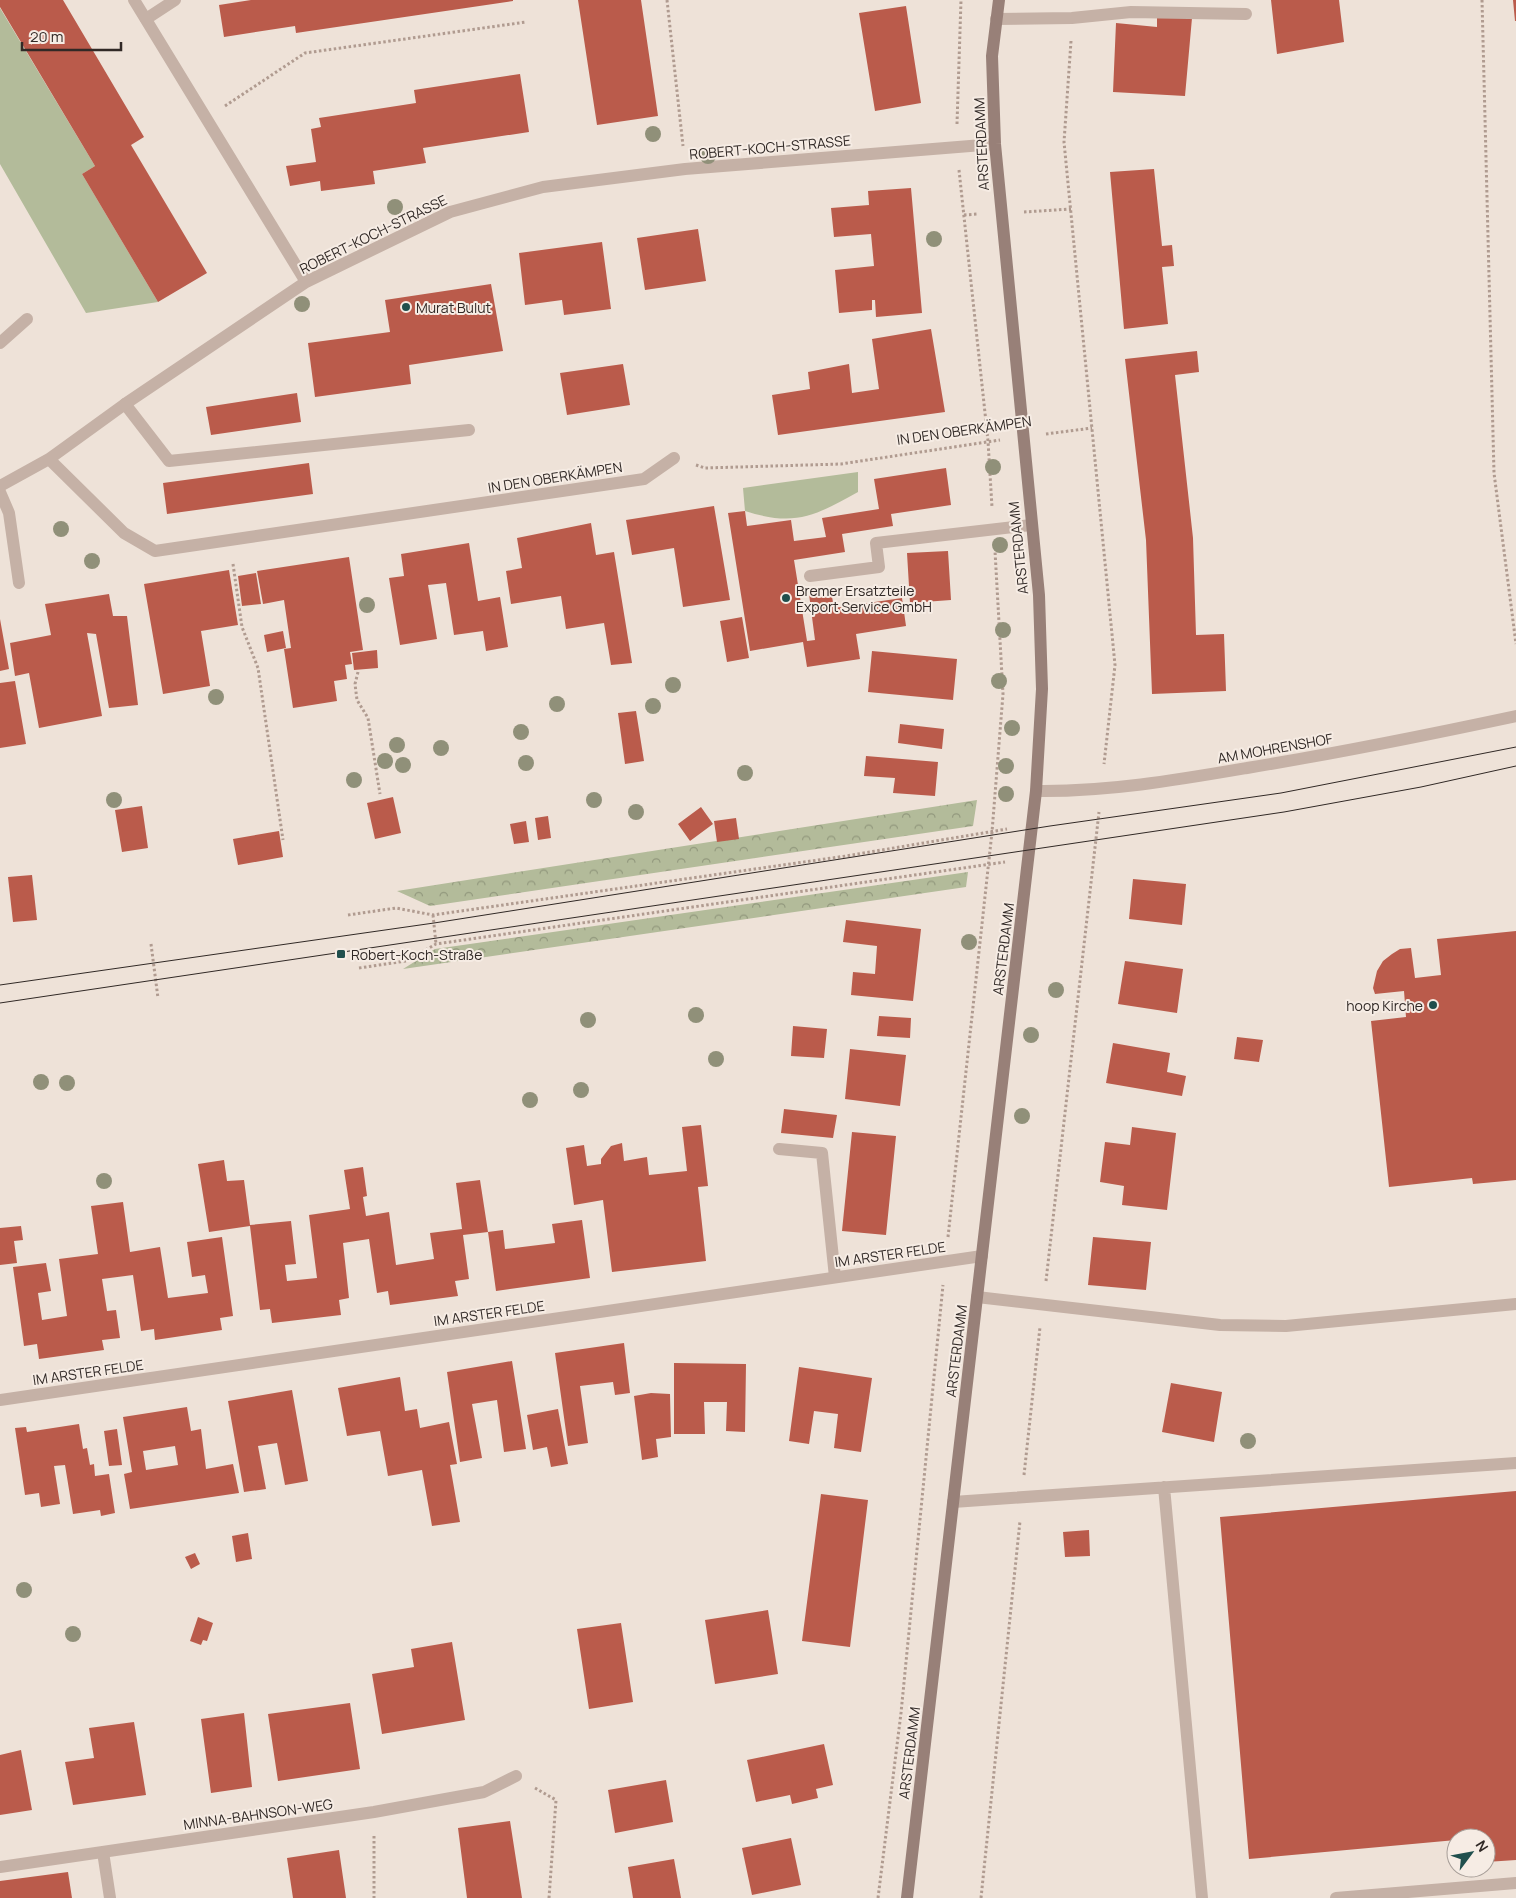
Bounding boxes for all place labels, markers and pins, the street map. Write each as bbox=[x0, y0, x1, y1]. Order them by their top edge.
place label: Murat Bulut bbox=[416, 298, 492, 317]
marker: Murat Bulut bbox=[400, 301, 412, 313]
place label: Bremer Ersatzteile Export Service GmbH bbox=[796, 581, 932, 616]
marker: Bremer Ersatzteile Export Service GmbH bbox=[780, 592, 792, 604]
place label: Robert-Koch-Straße bbox=[351, 945, 482, 964]
marker: Robert-Koch-Straße bbox=[335, 948, 347, 960]
place label: hoop Kirche bbox=[1346, 996, 1423, 1015]
marker: hoop Kirche bbox=[1427, 999, 1439, 1011]

